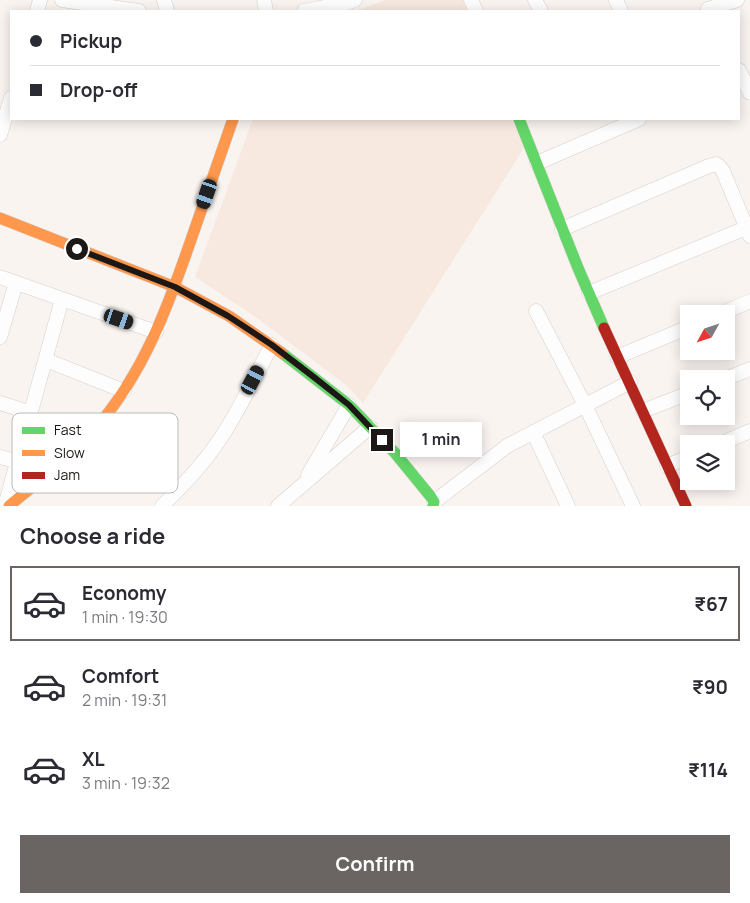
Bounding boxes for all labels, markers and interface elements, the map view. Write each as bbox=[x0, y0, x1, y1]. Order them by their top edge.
text: Pickup bbox=[60, 28, 122, 54]
text: Drop-off bbox=[60, 77, 137, 103]
car bbox=[195, 177, 218, 211]
route start bbox=[66, 238, 88, 260]
north arrow bbox=[680, 305, 735, 360]
map controls bbox=[680, 305, 735, 490]
car bbox=[102, 307, 135, 331]
car bbox=[239, 363, 266, 397]
button: locate bbox=[680, 370, 735, 425]
legend bbox=[12, 413, 178, 493]
text: Fast bbox=[54, 420, 82, 439]
callout: 1 min bbox=[400, 422, 482, 458]
text: 1 min bbox=[421, 428, 461, 450]
route end bbox=[371, 429, 393, 451]
button: layers bbox=[680, 435, 735, 490]
text: Slow bbox=[54, 443, 85, 462]
text: Jam bbox=[54, 465, 80, 484]
text: Choose a ride bbox=[20, 521, 165, 551]
text: Economy bbox=[82, 580, 166, 606]
icon: car bbox=[22, 581, 67, 626]
text: ₹67 bbox=[694, 591, 728, 617]
text: 1 min · 19:30 bbox=[82, 606, 168, 628]
text: Comfort bbox=[82, 663, 159, 689]
icon: car bbox=[22, 664, 67, 709]
text: ₹90 bbox=[692, 674, 728, 700]
text: 2 min · 19:31 bbox=[82, 689, 167, 711]
text: XL bbox=[82, 746, 105, 772]
icon: car bbox=[22, 747, 67, 792]
text: ₹114 bbox=[688, 757, 728, 783]
text: 3 min · 19:32 bbox=[82, 772, 170, 794]
button: Confirm bbox=[20, 835, 730, 893]

